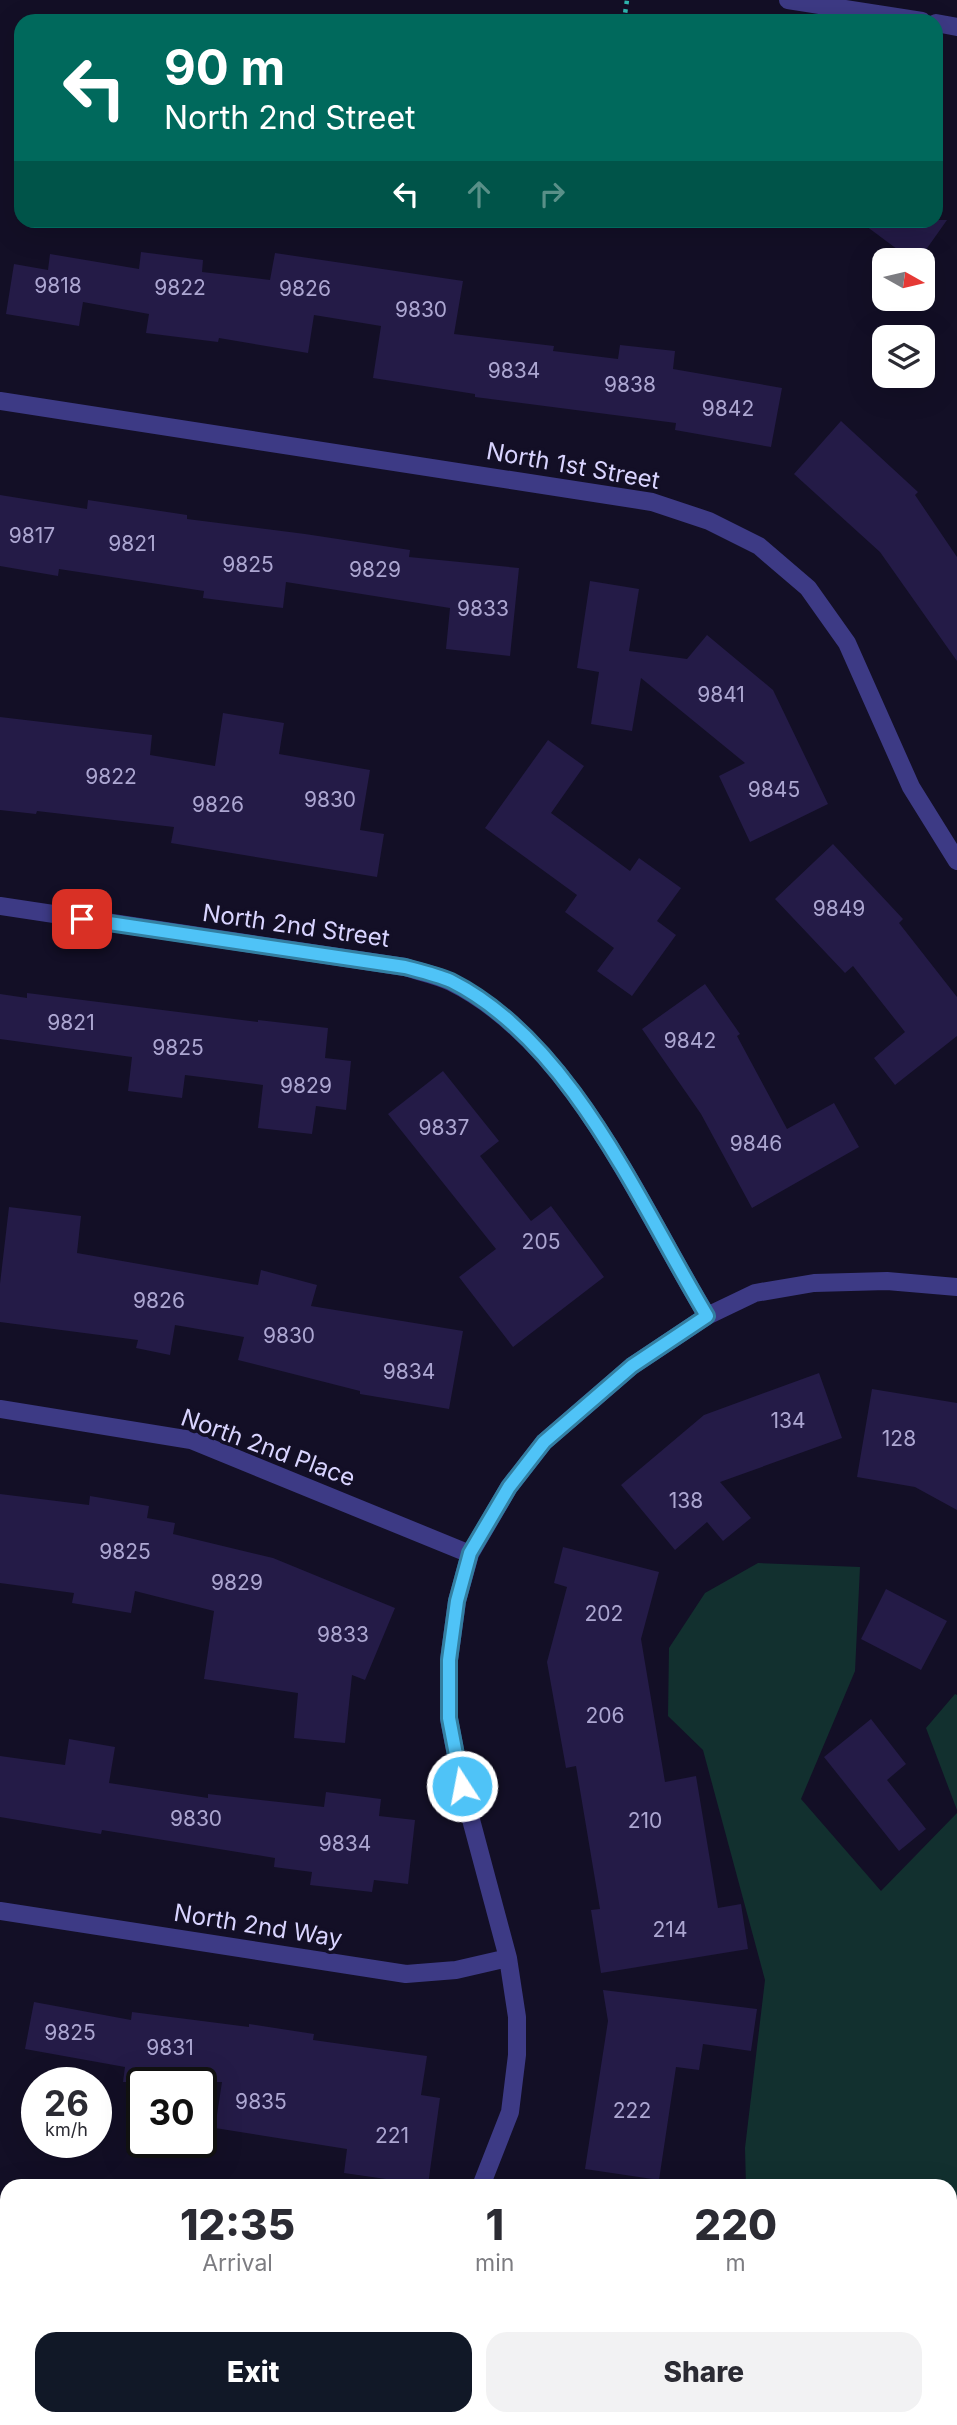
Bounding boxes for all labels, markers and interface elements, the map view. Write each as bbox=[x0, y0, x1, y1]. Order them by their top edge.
text: 90 m bbox=[164, 38, 285, 97]
icon: left bbox=[49, 42, 140, 133]
text: North 2nd Street bbox=[164, 98, 416, 137]
icon: left bbox=[387, 175, 425, 213]
icon: ahead bbox=[460, 175, 498, 213]
icon: right bbox=[533, 175, 571, 213]
north arrow bbox=[872, 248, 934, 312]
map controls bbox=[872, 248, 935, 388]
house number: 9818 bbox=[34, 273, 82, 298]
house number: 9822 bbox=[154, 275, 206, 300]
house number: 9826 bbox=[279, 276, 331, 301]
house number: 9830 bbox=[395, 297, 447, 322]
button: layers bbox=[872, 325, 935, 388]
house number: 9834 bbox=[488, 358, 540, 383]
house number: 9838 bbox=[604, 372, 656, 397]
house number: 9842 bbox=[702, 396, 754, 421]
street label: North 1st Street bbox=[484, 436, 662, 495]
house number: 9817 bbox=[9, 523, 55, 548]
house number: 9821 bbox=[108, 531, 156, 556]
house number: 9825 bbox=[222, 552, 274, 577]
house number: 9829 bbox=[349, 557, 401, 582]
house number: 9833 bbox=[457, 596, 509, 621]
house number: 9841 bbox=[697, 682, 745, 707]
house number: 9822 bbox=[85, 764, 137, 789]
house number: 9845 bbox=[748, 777, 800, 802]
house number: 9830 bbox=[304, 787, 356, 812]
house number: 9826 bbox=[192, 792, 244, 817]
pin bbox=[52, 889, 112, 949]
house number: 9849 bbox=[813, 896, 865, 921]
street label: North 2nd Street bbox=[201, 898, 392, 953]
icon: arrive bbox=[63, 900, 101, 938]
house number: 9821 bbox=[47, 1010, 95, 1035]
house number: 9842 bbox=[664, 1028, 716, 1053]
house number: 9825 bbox=[152, 1035, 204, 1060]
house number: 9829 bbox=[280, 1073, 332, 1098]
house number: 9837 bbox=[419, 1115, 469, 1140]
house number: 9846 bbox=[730, 1131, 782, 1156]
house number: 205 bbox=[522, 1229, 560, 1254]
house number: 9826 bbox=[133, 1288, 185, 1313]
house number: 9830 bbox=[263, 1323, 315, 1348]
house number: 9834 bbox=[383, 1359, 435, 1384]
street label: North 2nd Place bbox=[177, 1403, 359, 1492]
house number: 134 bbox=[770, 1408, 806, 1433]
house number: 128 bbox=[882, 1426, 916, 1451]
house number: 138 bbox=[669, 1488, 703, 1513]
house number: 9825 bbox=[99, 1539, 151, 1564]
house number: 9829 bbox=[211, 1570, 263, 1595]
house number: 202 bbox=[585, 1601, 623, 1626]
house number: 9833 bbox=[317, 1622, 369, 1647]
house number: 206 bbox=[585, 1703, 625, 1728]
position arrow bbox=[425, 1749, 499, 1823]
house number: 9830 bbox=[170, 1806, 222, 1831]
house number: 210 bbox=[628, 1808, 662, 1833]
house number: 9834 bbox=[319, 1831, 371, 1856]
street label: North 2nd Way bbox=[172, 1898, 344, 1953]
house number: 214 bbox=[653, 1917, 687, 1942]
house number: 9825 bbox=[44, 2020, 96, 2045]
house number: 9831 bbox=[146, 2035, 194, 2060]
speed limit sign: 30 bbox=[126, 2067, 217, 2158]
text: 26 bbox=[44, 2082, 89, 2124]
house number: 9835 bbox=[235, 2089, 287, 2114]
house number: 222 bbox=[613, 2098, 651, 2123]
text: km/h bbox=[45, 2119, 88, 2140]
house number: 221 bbox=[375, 2123, 409, 2148]
text: 12:35 bbox=[180, 2199, 295, 2250]
text: 1 bbox=[485, 2199, 504, 2250]
text: 220 bbox=[694, 2199, 777, 2250]
text: Arrival bbox=[202, 2249, 273, 2277]
text: min bbox=[475, 2249, 514, 2277]
text: m bbox=[726, 2249, 746, 2277]
button: Exit bbox=[35, 2332, 472, 2412]
button: Share bbox=[486, 2332, 922, 2412]

